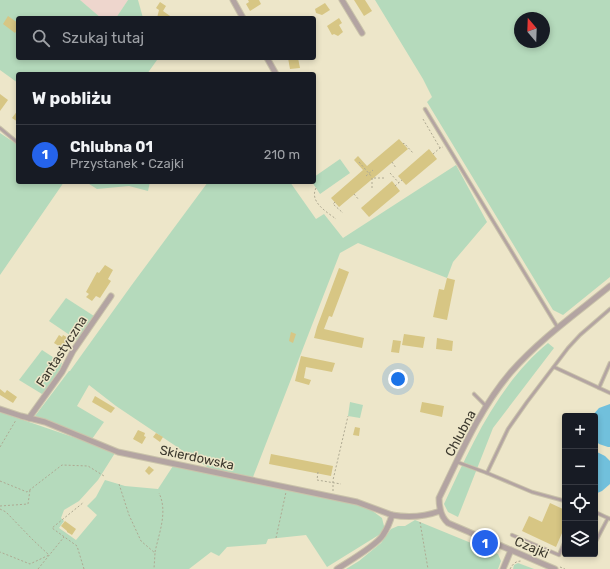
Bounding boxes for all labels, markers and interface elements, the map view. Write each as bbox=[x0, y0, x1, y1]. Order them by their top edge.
north arrow bbox=[514, 12, 550, 48]
search box bbox=[16, 16, 316, 60]
icon: search bbox=[30, 27, 52, 49]
text: Szukaj tutaj bbox=[62, 29, 144, 47]
text: W pobliżu bbox=[32, 88, 111, 108]
text: Chlubna 01 bbox=[70, 138, 153, 156]
text: 1 bbox=[42, 147, 48, 162]
text: 210 m bbox=[264, 147, 300, 162]
text: Przystanek · Czajki bbox=[70, 156, 184, 171]
street label: Fantastyczna bbox=[33, 313, 90, 390]
your location bbox=[388, 369, 408, 389]
street label: Chlubna bbox=[442, 407, 479, 459]
map controls bbox=[562, 413, 598, 557]
button: + bbox=[562, 413, 598, 449]
street label: Skierdowska bbox=[158, 442, 235, 473]
button: − bbox=[562, 449, 598, 485]
button: locate bbox=[562, 485, 598, 521]
button: layers bbox=[562, 521, 598, 557]
pin: 1 bbox=[472, 528, 498, 558]
street label: Czajki bbox=[512, 534, 551, 561]

